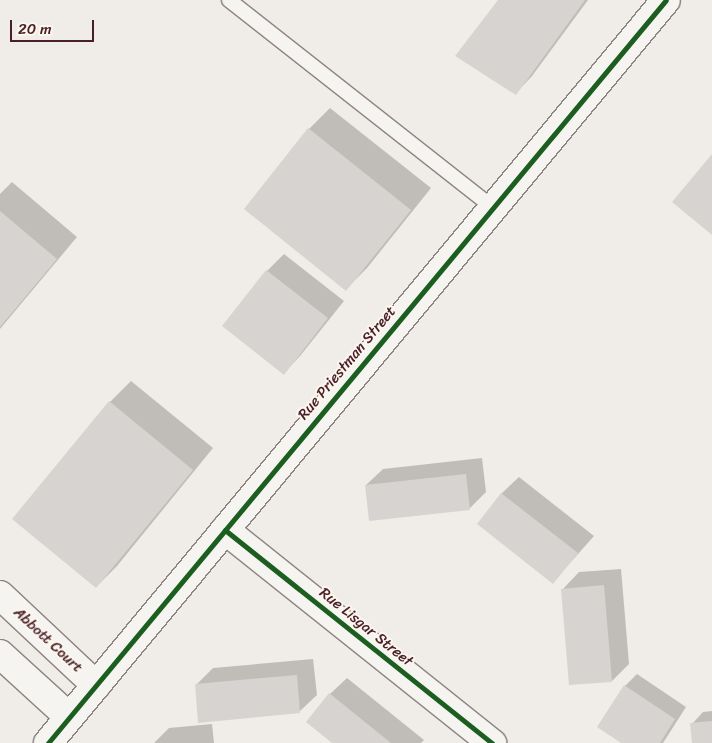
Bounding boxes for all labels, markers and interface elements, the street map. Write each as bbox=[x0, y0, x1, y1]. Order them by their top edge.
scale bar bbox=[12, 10, 96, 42]
text: 20 m bbox=[18, 16, 52, 42]
street label: Rue Priestman Street bbox=[294, 302, 400, 424]
street label: Rue Lisgar Street bbox=[315, 584, 417, 670]
street label: Abbott Court bbox=[10, 604, 86, 676]

